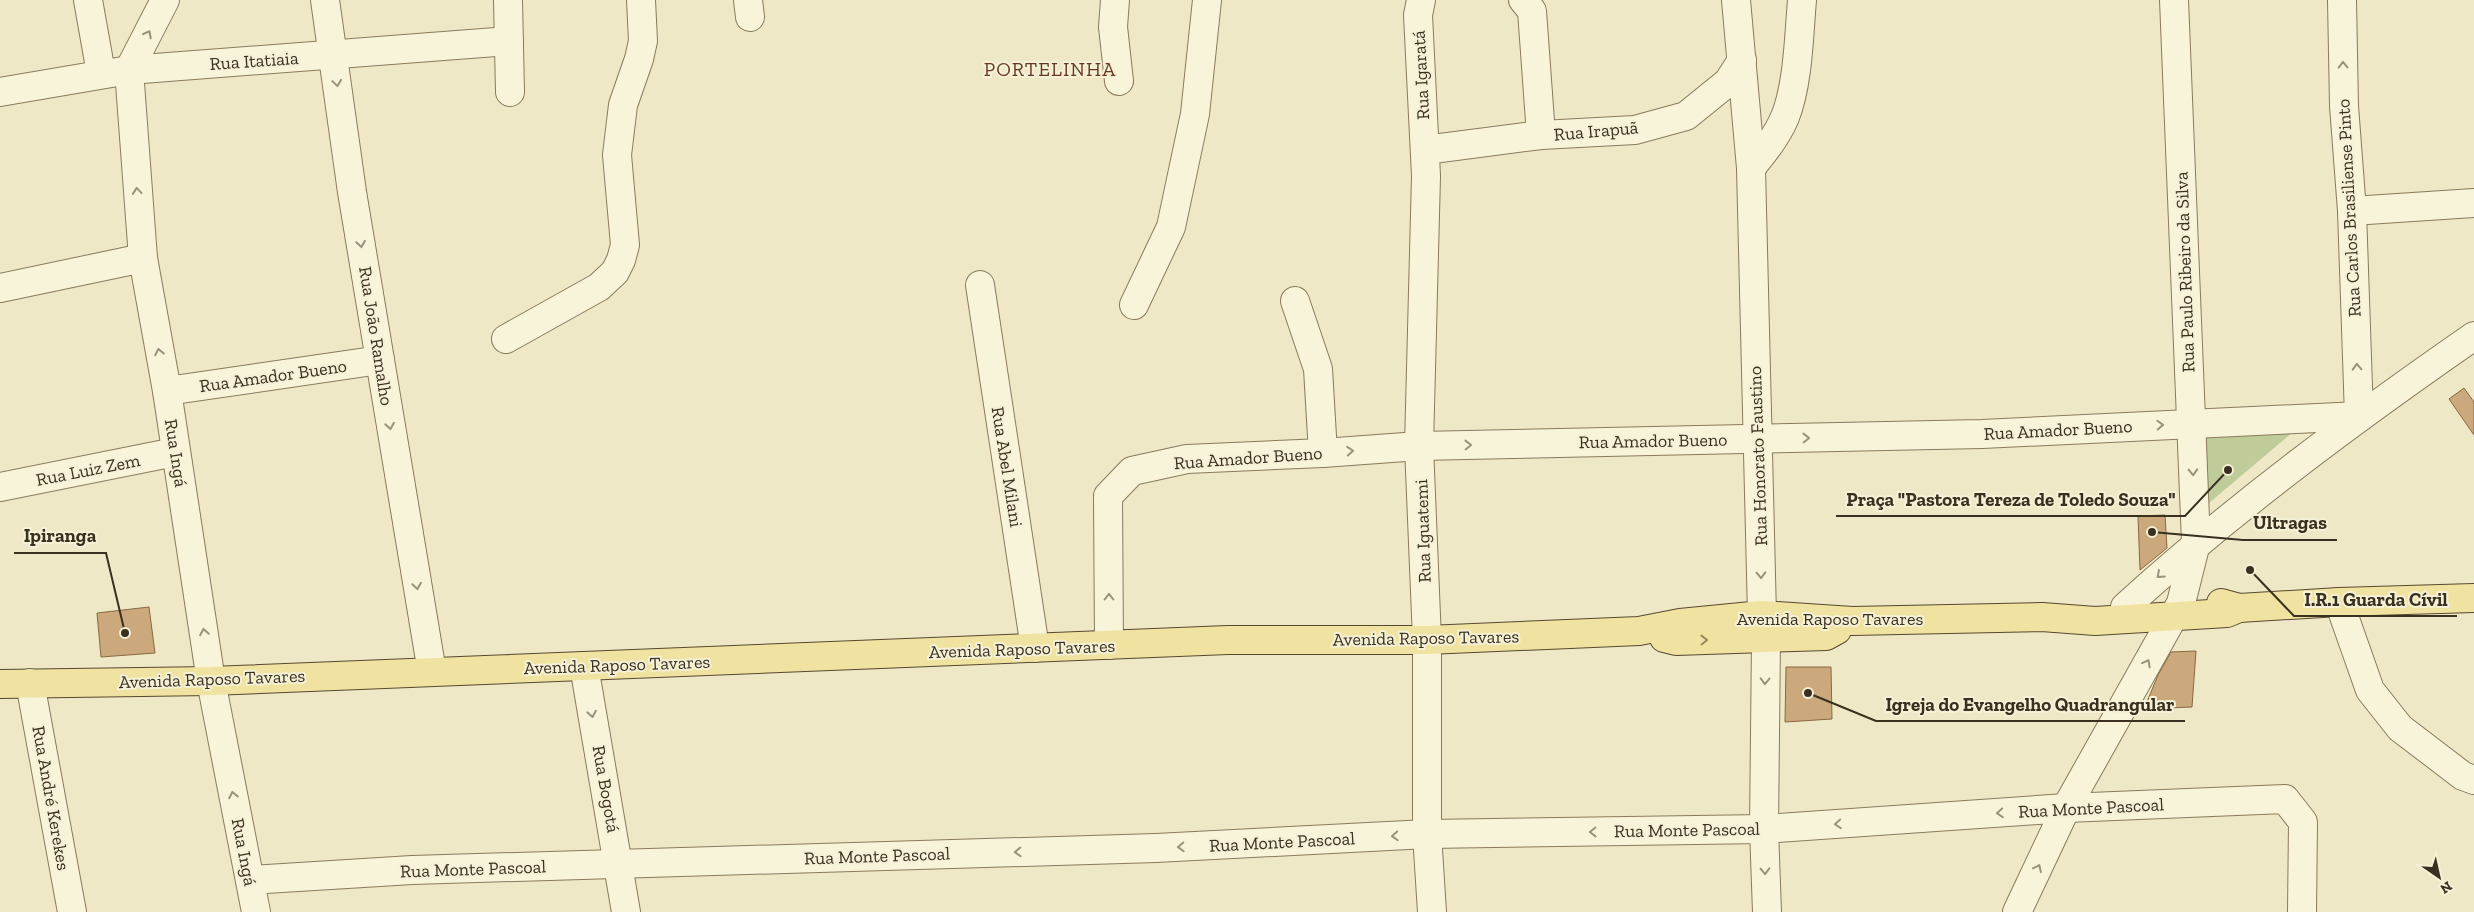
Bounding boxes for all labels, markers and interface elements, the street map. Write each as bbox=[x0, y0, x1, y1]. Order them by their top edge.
street label: Rua Igaratá bbox=[1408, 29, 1434, 120]
one-way arrow bbox=[142, 30, 152, 39]
street label: Rua Itatiaia bbox=[209, 47, 299, 75]
district label: PORTELINHA bbox=[984, 57, 1116, 81]
one-way arrow bbox=[2338, 61, 2348, 68]
one-way arrow bbox=[332, 78, 342, 87]
street label: Rua Carlos Brasiliense Pinto bbox=[2332, 98, 2366, 318]
street label: Rua Irapuã bbox=[1553, 116, 1639, 146]
street label: Rua Paulo Ribeiro da Silva bbox=[2170, 171, 2199, 373]
one-way arrow bbox=[132, 187, 143, 195]
one-way arrow bbox=[355, 239, 365, 248]
street label: Rua João Ramalho bbox=[354, 265, 398, 407]
one-way arrow bbox=[155, 348, 165, 356]
street label: Rua Amador Bueno bbox=[198, 355, 348, 397]
one-way arrow bbox=[2351, 363, 2362, 371]
street label: Rua Honorato Faustino bbox=[1744, 366, 1772, 546]
street label: Rua Abel Milani bbox=[987, 405, 1027, 529]
street label: Rua Amador Bueno bbox=[1983, 415, 2133, 445]
street label: Rua Ingá bbox=[160, 417, 192, 489]
one-way arrow bbox=[2157, 420, 2165, 430]
one-way arrow bbox=[385, 421, 395, 430]
street label: Rua Amador Bueno bbox=[1578, 429, 1728, 453]
one-way arrow bbox=[1802, 433, 1810, 443]
one-way arrow bbox=[1464, 440, 1472, 450]
street label: Rua Amador Bueno bbox=[1173, 442, 1323, 474]
one-way arrow bbox=[1346, 446, 1354, 457]
street label: Rua Luiz Zem bbox=[34, 449, 142, 491]
one-way arrow bbox=[2188, 468, 2198, 476]
street label: Rua Iguatemi bbox=[1410, 479, 1436, 583]
callout: Praça "Pastora Tereza de Toledo Souza" bbox=[1836, 482, 2185, 516]
text: Praça "Pastora Tereza de Toledo Souza" bbox=[1846, 488, 2176, 511]
callout: Ultragas bbox=[2243, 506, 2337, 540]
text: Ultragas bbox=[2253, 511, 2327, 534]
callout: Ipiranga bbox=[14, 519, 106, 553]
text: Ipiranga bbox=[24, 524, 97, 547]
one-way arrow bbox=[2157, 570, 2166, 579]
one-way arrow bbox=[1756, 572, 1766, 580]
one-way arrow bbox=[412, 582, 422, 590]
callout: I.R.1 Guarda Cívil bbox=[2294, 582, 2457, 616]
text: I.R.1 Guarda Cívil bbox=[2304, 588, 2448, 611]
one-way arrow bbox=[1104, 592, 1114, 600]
street label: Avenida Raposo Tavares bbox=[1737, 608, 1923, 630]
street label: Avenida Raposo Tavares bbox=[1332, 625, 1520, 651]
one-way arrow bbox=[199, 628, 209, 637]
street label: Avenida Raposo Tavares bbox=[928, 635, 1116, 663]
one-way arrow bbox=[1700, 635, 1708, 646]
street label: Avenida Raposo Tavares bbox=[523, 651, 711, 679]
one-way arrow bbox=[2141, 659, 2151, 668]
street label: Avenida Raposo Tavares bbox=[118, 665, 306, 693]
one-way arrow bbox=[1760, 677, 1771, 685]
callout: Igreja do Evangelho Quadrangular bbox=[1876, 687, 2185, 721]
text: Igreja do Evangelho Quadrangular bbox=[1886, 693, 2175, 716]
one-way arrow bbox=[587, 709, 597, 718]
street label: Rua André Kerekes bbox=[27, 724, 75, 872]
street label: Rua Bogotá bbox=[587, 743, 625, 835]
one-way arrow bbox=[229, 791, 239, 800]
street label: Rua Monte Pascoal bbox=[2017, 793, 2165, 823]
one-way arrow bbox=[1996, 807, 2004, 818]
street label: Rua Ingá bbox=[227, 816, 261, 888]
street label: Rua Monte Pascoal bbox=[1614, 818, 1760, 842]
one-way arrow bbox=[1834, 819, 1842, 830]
street label: Rua Monte Pascoal bbox=[1208, 827, 1356, 857]
one-way arrow bbox=[1589, 827, 1596, 837]
one-way arrow bbox=[1391, 831, 1399, 841]
street label: Rua Monte Pascoal bbox=[804, 842, 951, 870]
one-way arrow bbox=[1176, 842, 1184, 852]
one-way arrow bbox=[1014, 847, 1022, 857]
north arrow bbox=[2414, 852, 2464, 902]
street label: Rua Monte Pascoal bbox=[400, 855, 547, 883]
one-way arrow bbox=[2032, 864, 2042, 873]
one-way arrow bbox=[1760, 867, 1771, 875]
text: N bbox=[2437, 877, 2455, 898]

